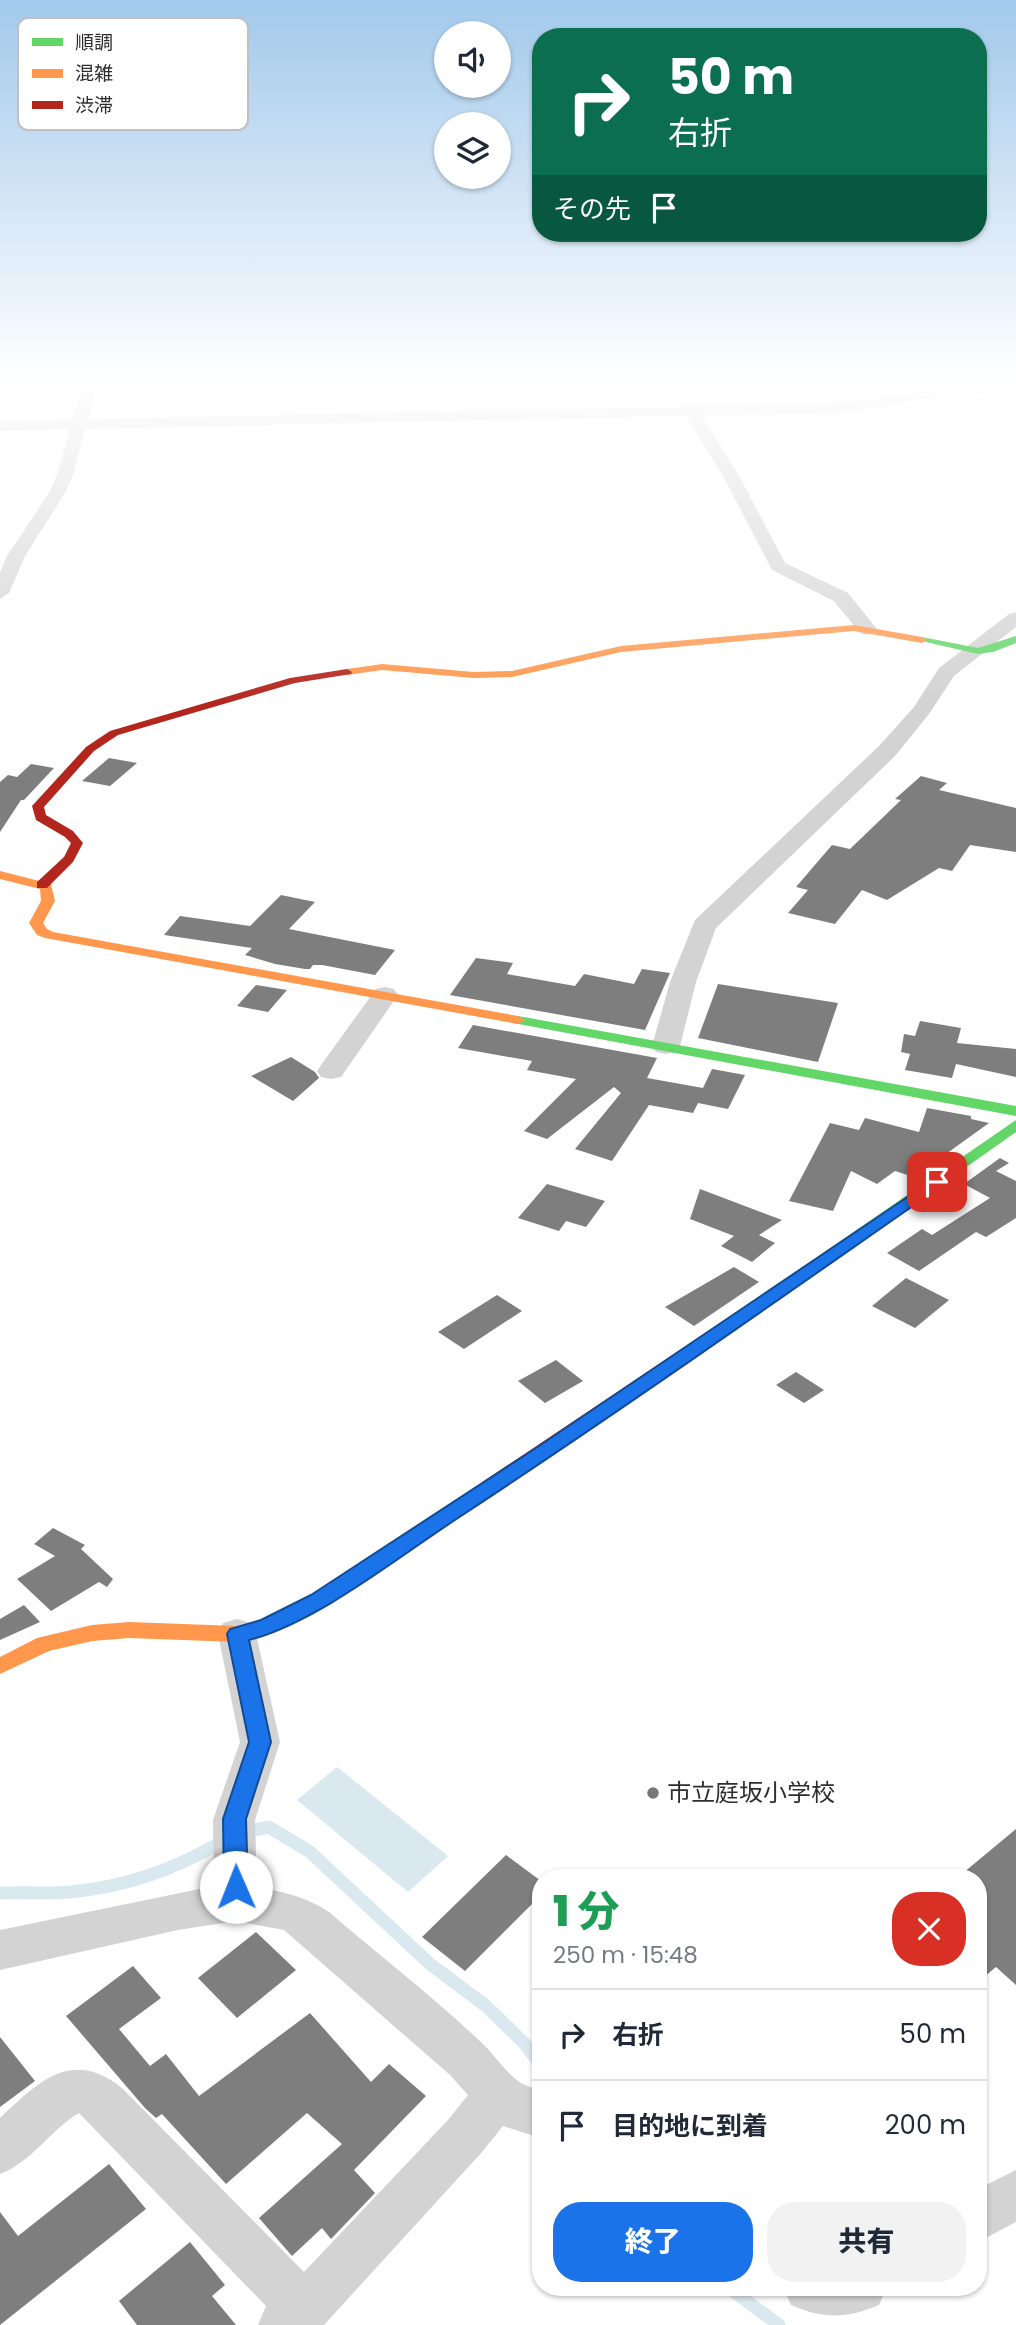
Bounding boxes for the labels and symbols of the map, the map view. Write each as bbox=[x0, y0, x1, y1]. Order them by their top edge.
legend bbox=[18, 18, 248, 130]
text: 順調 bbox=[75, 29, 113, 56]
text: 混雑 bbox=[75, 60, 113, 87]
text: 渋滞 bbox=[75, 92, 113, 119]
pin bbox=[907, 1152, 967, 1212]
place label: 市立庭坂小学校 bbox=[667, 1776, 835, 1809]
marker: 市立庭坂小学校 bbox=[645, 1785, 661, 1801]
position arrow bbox=[199, 1850, 273, 1924]

